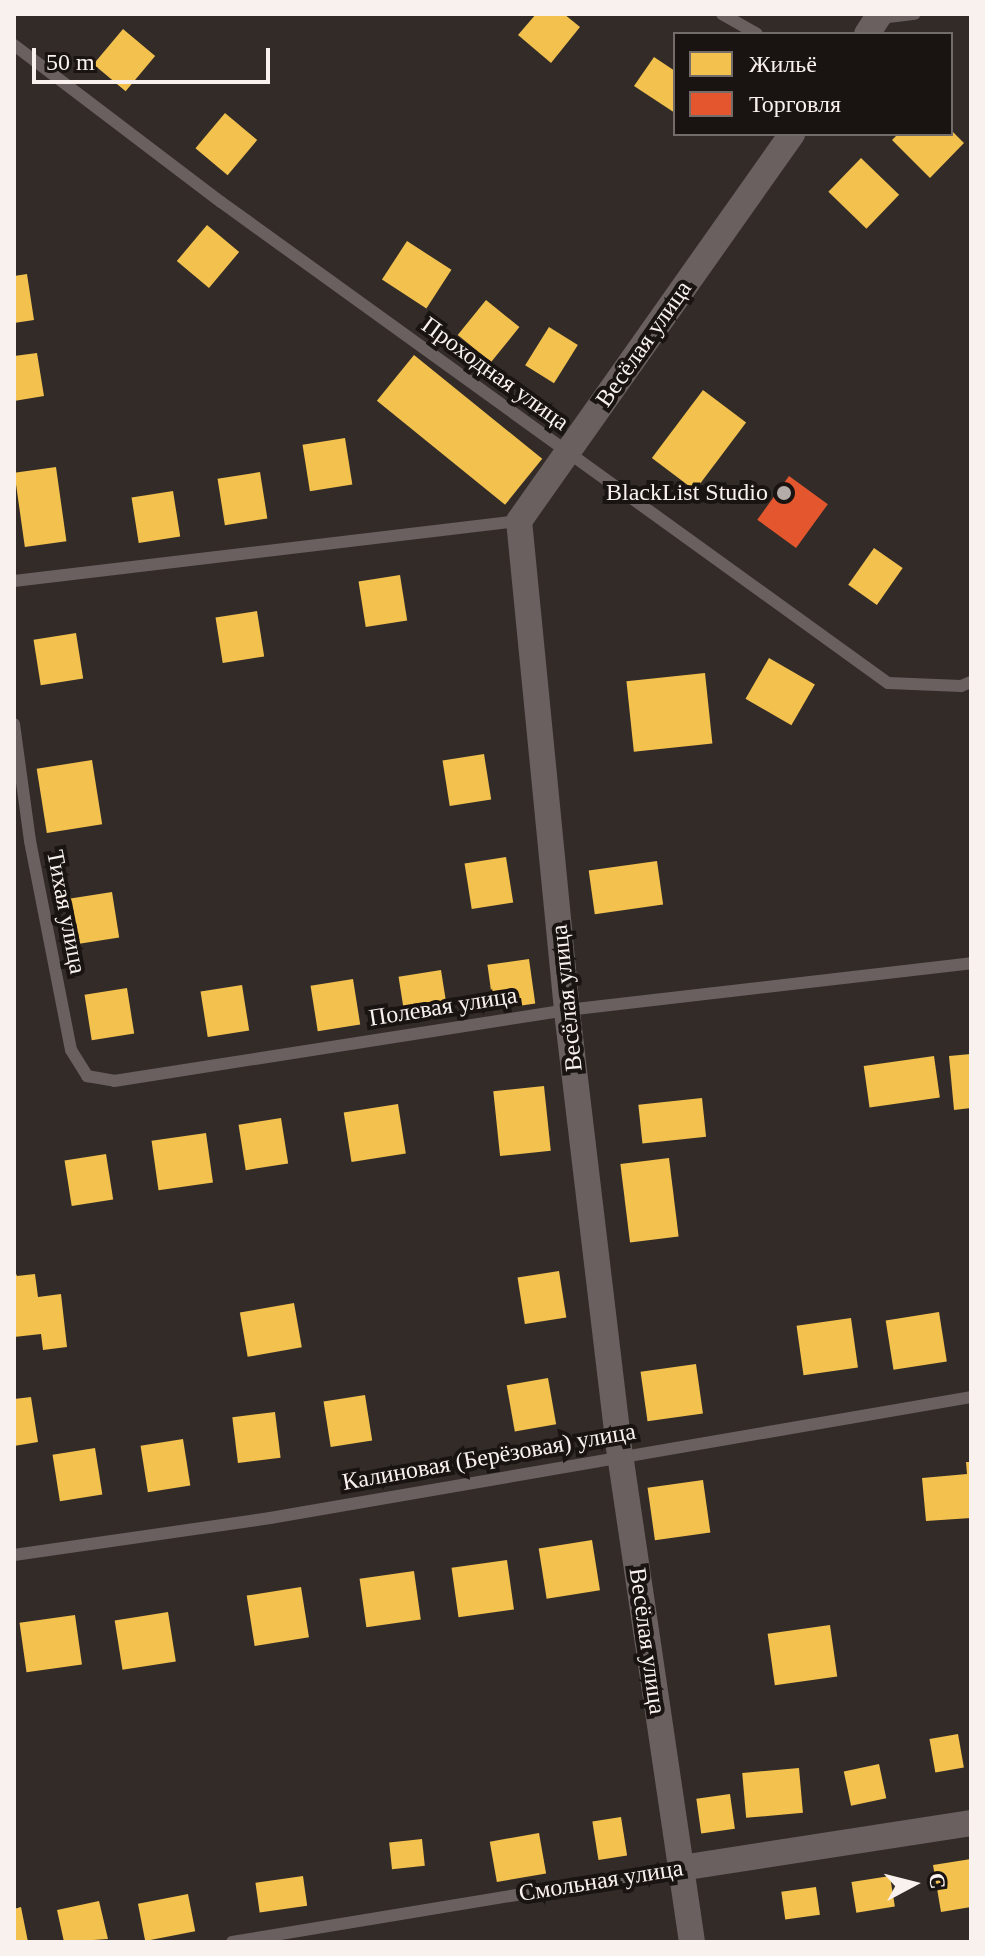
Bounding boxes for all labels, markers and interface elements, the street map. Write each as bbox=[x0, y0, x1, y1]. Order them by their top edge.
scale bar bbox=[36, 32, 274, 82]
legend bbox=[673, 32, 953, 136]
text: 50 m bbox=[46, 49, 95, 75]
text: Жильё bbox=[749, 51, 817, 77]
text: Торговля bbox=[749, 91, 841, 117]
street label: Весёлая улица bbox=[590, 275, 698, 413]
street label: Проходная улица bbox=[416, 311, 574, 437]
place label: BlackList Studio bbox=[606, 479, 768, 507]
marker: BlackList Studio bbox=[775, 484, 793, 502]
street label: Тихая улица bbox=[40, 848, 92, 976]
street label: Весёлая улица bbox=[545, 923, 589, 1073]
street label: Полевая улица bbox=[367, 981, 519, 1033]
street label: Калиновая (Берёзовая) улица bbox=[340, 1417, 638, 1497]
street label: Весёлая улица bbox=[622, 1566, 672, 1716]
north arrow bbox=[873, 1844, 953, 1924]
street label: Смольная улица bbox=[517, 1854, 685, 1908]
text: С bbox=[924, 1872, 951, 1890]

